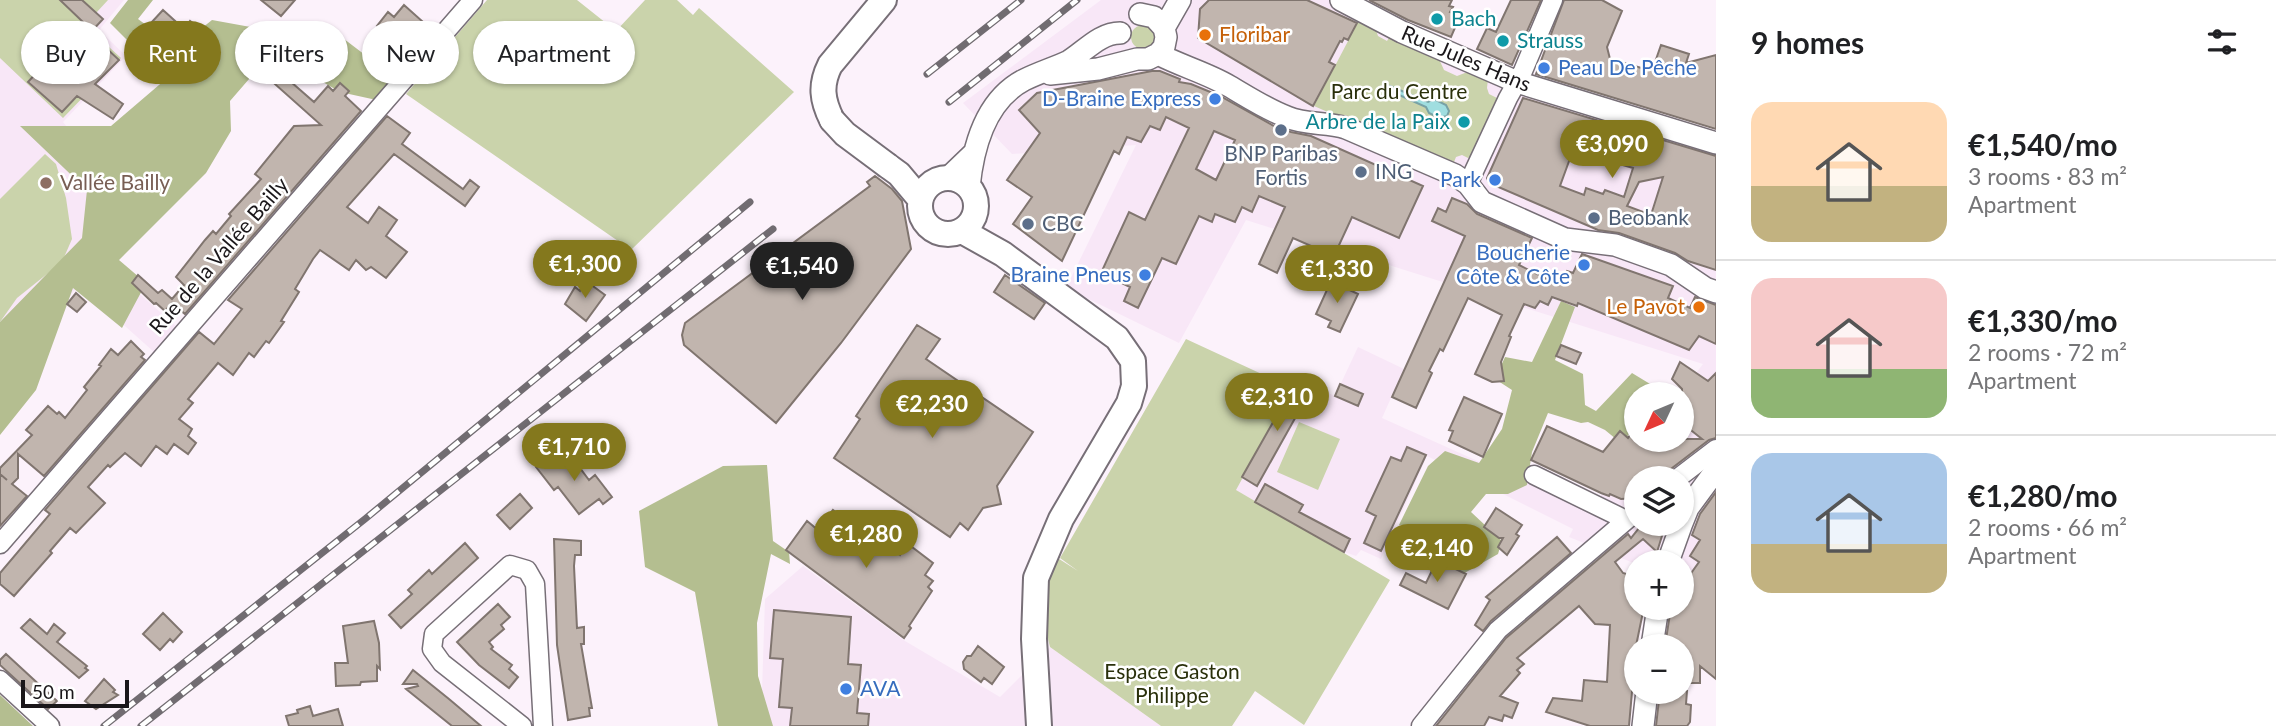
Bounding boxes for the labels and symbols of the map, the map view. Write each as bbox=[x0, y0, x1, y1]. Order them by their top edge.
place label: Bach bbox=[1451, 5, 1497, 30]
marker: Bach bbox=[1429, 11, 1445, 27]
street label: Rue Jules Hans bbox=[1398, 19, 1535, 96]
place label: Floribar bbox=[1219, 21, 1290, 46]
marker: Floribar bbox=[1197, 27, 1213, 43]
place label: Strauss bbox=[1517, 27, 1583, 52]
marker: Strauss bbox=[1495, 33, 1511, 49]
place label: Peau De Pêche bbox=[1558, 54, 1697, 79]
marker: Peau De Pêche bbox=[1536, 60, 1552, 76]
park label: Parc du Centre bbox=[1331, 78, 1467, 103]
place label: D-Braine Express bbox=[1042, 85, 1201, 110]
marker: D-Braine Express bbox=[1207, 91, 1223, 107]
place label: Arbre de la Paix bbox=[1306, 108, 1451, 133]
marker: Arbre de la Paix bbox=[1456, 114, 1472, 130]
pin: €3,090 bbox=[1555, 120, 1669, 180]
marker: BNP Paribas Fortis bbox=[1273, 122, 1289, 138]
place label: BNP Paribas Fortis bbox=[1224, 140, 1338, 189]
place label: ING bbox=[1375, 158, 1412, 183]
marker: ING bbox=[1353, 164, 1369, 180]
place label: Park bbox=[1440, 166, 1481, 191]
place label: Vallée Bailly bbox=[60, 169, 170, 194]
street label: Rue de la Vallée Bailly bbox=[143, 171, 293, 338]
marker: Park bbox=[1487, 172, 1503, 188]
marker: Vallée Bailly bbox=[38, 175, 54, 191]
place label: Beobank bbox=[1608, 204, 1689, 229]
place label: CBC bbox=[1042, 210, 1084, 235]
marker: Beobank bbox=[1586, 210, 1602, 226]
marker: CBC bbox=[1020, 216, 1036, 232]
place label: Boucherie Côte & Côte bbox=[1456, 239, 1570, 288]
pin: €1,300 bbox=[528, 240, 642, 300]
pin: €1,540 bbox=[745, 243, 859, 302]
pin: €1,330 bbox=[1280, 246, 1394, 305]
marker: Boucherie Côte & Côte bbox=[1576, 257, 1592, 273]
place label: Braine Pneus bbox=[1011, 261, 1131, 286]
marker: Braine Pneus bbox=[1137, 267, 1153, 283]
place label: Le Pavot bbox=[1606, 293, 1685, 318]
marker: Le Pavot bbox=[1691, 299, 1707, 315]
pin: €2,310 bbox=[1220, 374, 1334, 433]
pin: €2,230 bbox=[875, 380, 989, 440]
north arrow bbox=[1624, 382, 1694, 452]
pin: €1,710 bbox=[517, 424, 631, 483]
pin: €1,280 bbox=[809, 510, 923, 570]
pin: €2,140 bbox=[1380, 524, 1494, 584]
park label: Espace Gaston Philippe bbox=[1104, 658, 1240, 707]
place label: AVA bbox=[860, 675, 901, 700]
scale bar bbox=[21, 677, 130, 709]
marker: AVA bbox=[838, 681, 854, 697]

